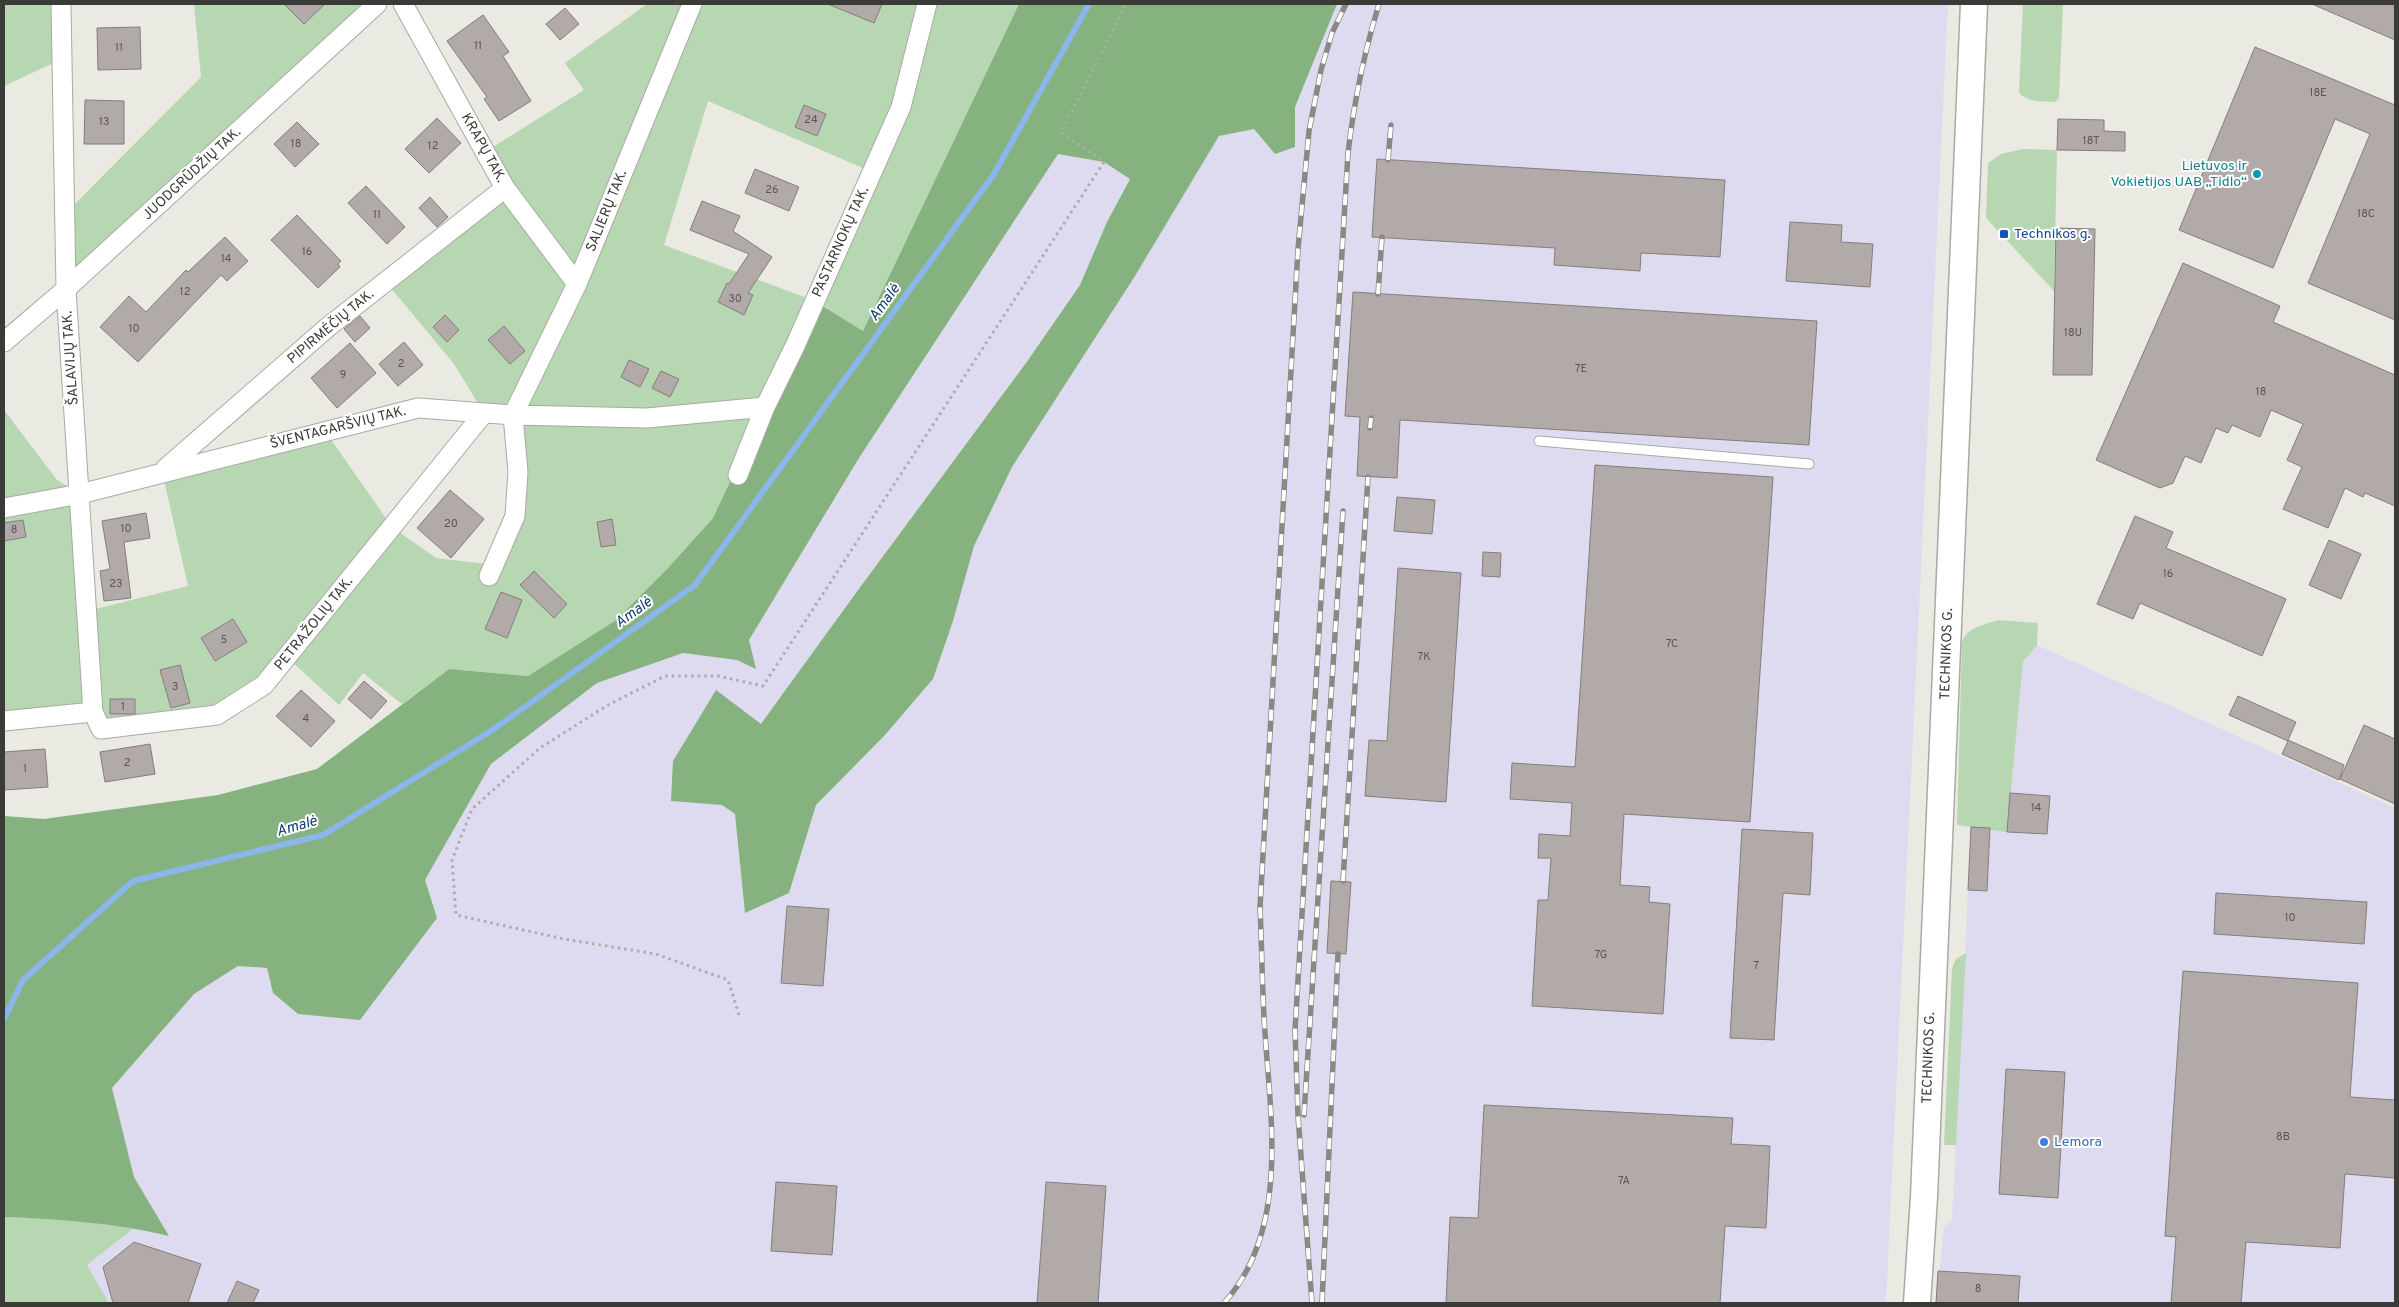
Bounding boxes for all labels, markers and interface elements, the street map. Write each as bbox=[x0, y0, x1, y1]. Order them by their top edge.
house number: 11 bbox=[474, 39, 482, 53]
house number: 11 bbox=[115, 41, 123, 55]
house number: 18E bbox=[2309, 86, 2327, 100]
street label: KRAPŲ TAK. bbox=[457, 110, 509, 186]
house number: 24 bbox=[804, 113, 818, 127]
house number: 13 bbox=[99, 115, 109, 129]
street label: JUODGRŪDŽIŲ TAK. bbox=[139, 123, 245, 224]
house number: 18T bbox=[2083, 134, 2099, 148]
house number: 18 bbox=[291, 137, 301, 151]
house number: 12 bbox=[428, 139, 438, 153]
place label: Lietuvos ir Vokietijos UAB „Tidlo“ bbox=[2111, 158, 2248, 191]
street label: SALIERŲ TAK. bbox=[583, 168, 631, 254]
marker: Lietuvos ir Vokietijos UAB „Tidlo“ bbox=[2251, 168, 2263, 180]
house number: 26 bbox=[765, 183, 779, 197]
street label: PASTARNOKŲ TAK. bbox=[809, 184, 873, 300]
house number: 18C bbox=[2357, 207, 2375, 221]
house number: 11 bbox=[373, 208, 381, 222]
place label: Technikos g. bbox=[2014, 226, 2091, 243]
marker: Technikos g. bbox=[1998, 228, 2010, 240]
house number: 16 bbox=[302, 245, 312, 259]
house number: 14 bbox=[221, 252, 232, 266]
water label: Amalė bbox=[865, 281, 905, 325]
house number: 12 bbox=[180, 285, 190, 299]
street label: PIPIRMĖČIŲ TAK. bbox=[284, 285, 378, 368]
house number: 30 bbox=[728, 292, 742, 306]
street label: ŠALAVIJŲ TAK. bbox=[58, 310, 83, 406]
house number: 10 bbox=[128, 322, 140, 336]
house number: 18U bbox=[2064, 326, 2082, 340]
house number: 2 bbox=[398, 357, 404, 371]
house number: 7E bbox=[1575, 362, 1587, 376]
house number: 9 bbox=[340, 368, 346, 382]
house number: 18 bbox=[2256, 385, 2266, 399]
street label: ŠVENTAGARŠVIŲ TAK. bbox=[268, 402, 408, 453]
house number: 20 bbox=[444, 517, 458, 531]
house number: 10 bbox=[120, 522, 132, 536]
house number: 8 bbox=[11, 523, 17, 537]
house number: 16 bbox=[2163, 567, 2173, 581]
street label: PETRAŽOLIŲ TAK. bbox=[270, 573, 357, 674]
house number: 23 bbox=[109, 577, 123, 591]
water label: Amalė bbox=[612, 593, 656, 633]
street label: TECHNIKOS G. bbox=[1937, 608, 1957, 700]
house number: 5 bbox=[221, 633, 228, 647]
house number: 7C bbox=[1666, 637, 1678, 651]
house number: 7K bbox=[1418, 650, 1430, 664]
house number: 3 bbox=[172, 680, 178, 694]
house number: 1 bbox=[121, 700, 125, 714]
house number: 4 bbox=[303, 712, 310, 726]
house number: 2 bbox=[124, 756, 130, 770]
house number: 1 bbox=[23, 762, 27, 776]
house number: 14 bbox=[2031, 801, 2042, 815]
water label: Amalė bbox=[275, 812, 320, 842]
house number: 10 bbox=[2284, 911, 2296, 925]
house number: 7G bbox=[1595, 948, 1607, 962]
house number: 7 bbox=[1753, 959, 1759, 973]
street label: TECHNIKOS G. bbox=[1919, 1012, 1939, 1104]
house number: 8B bbox=[2276, 1130, 2290, 1144]
place label: Lemora bbox=[2054, 1134, 2102, 1151]
marker: Lemora bbox=[2038, 1136, 2050, 1148]
house number: 7A bbox=[1618, 1174, 1630, 1188]
house number: 8 bbox=[1975, 1282, 1981, 1296]

